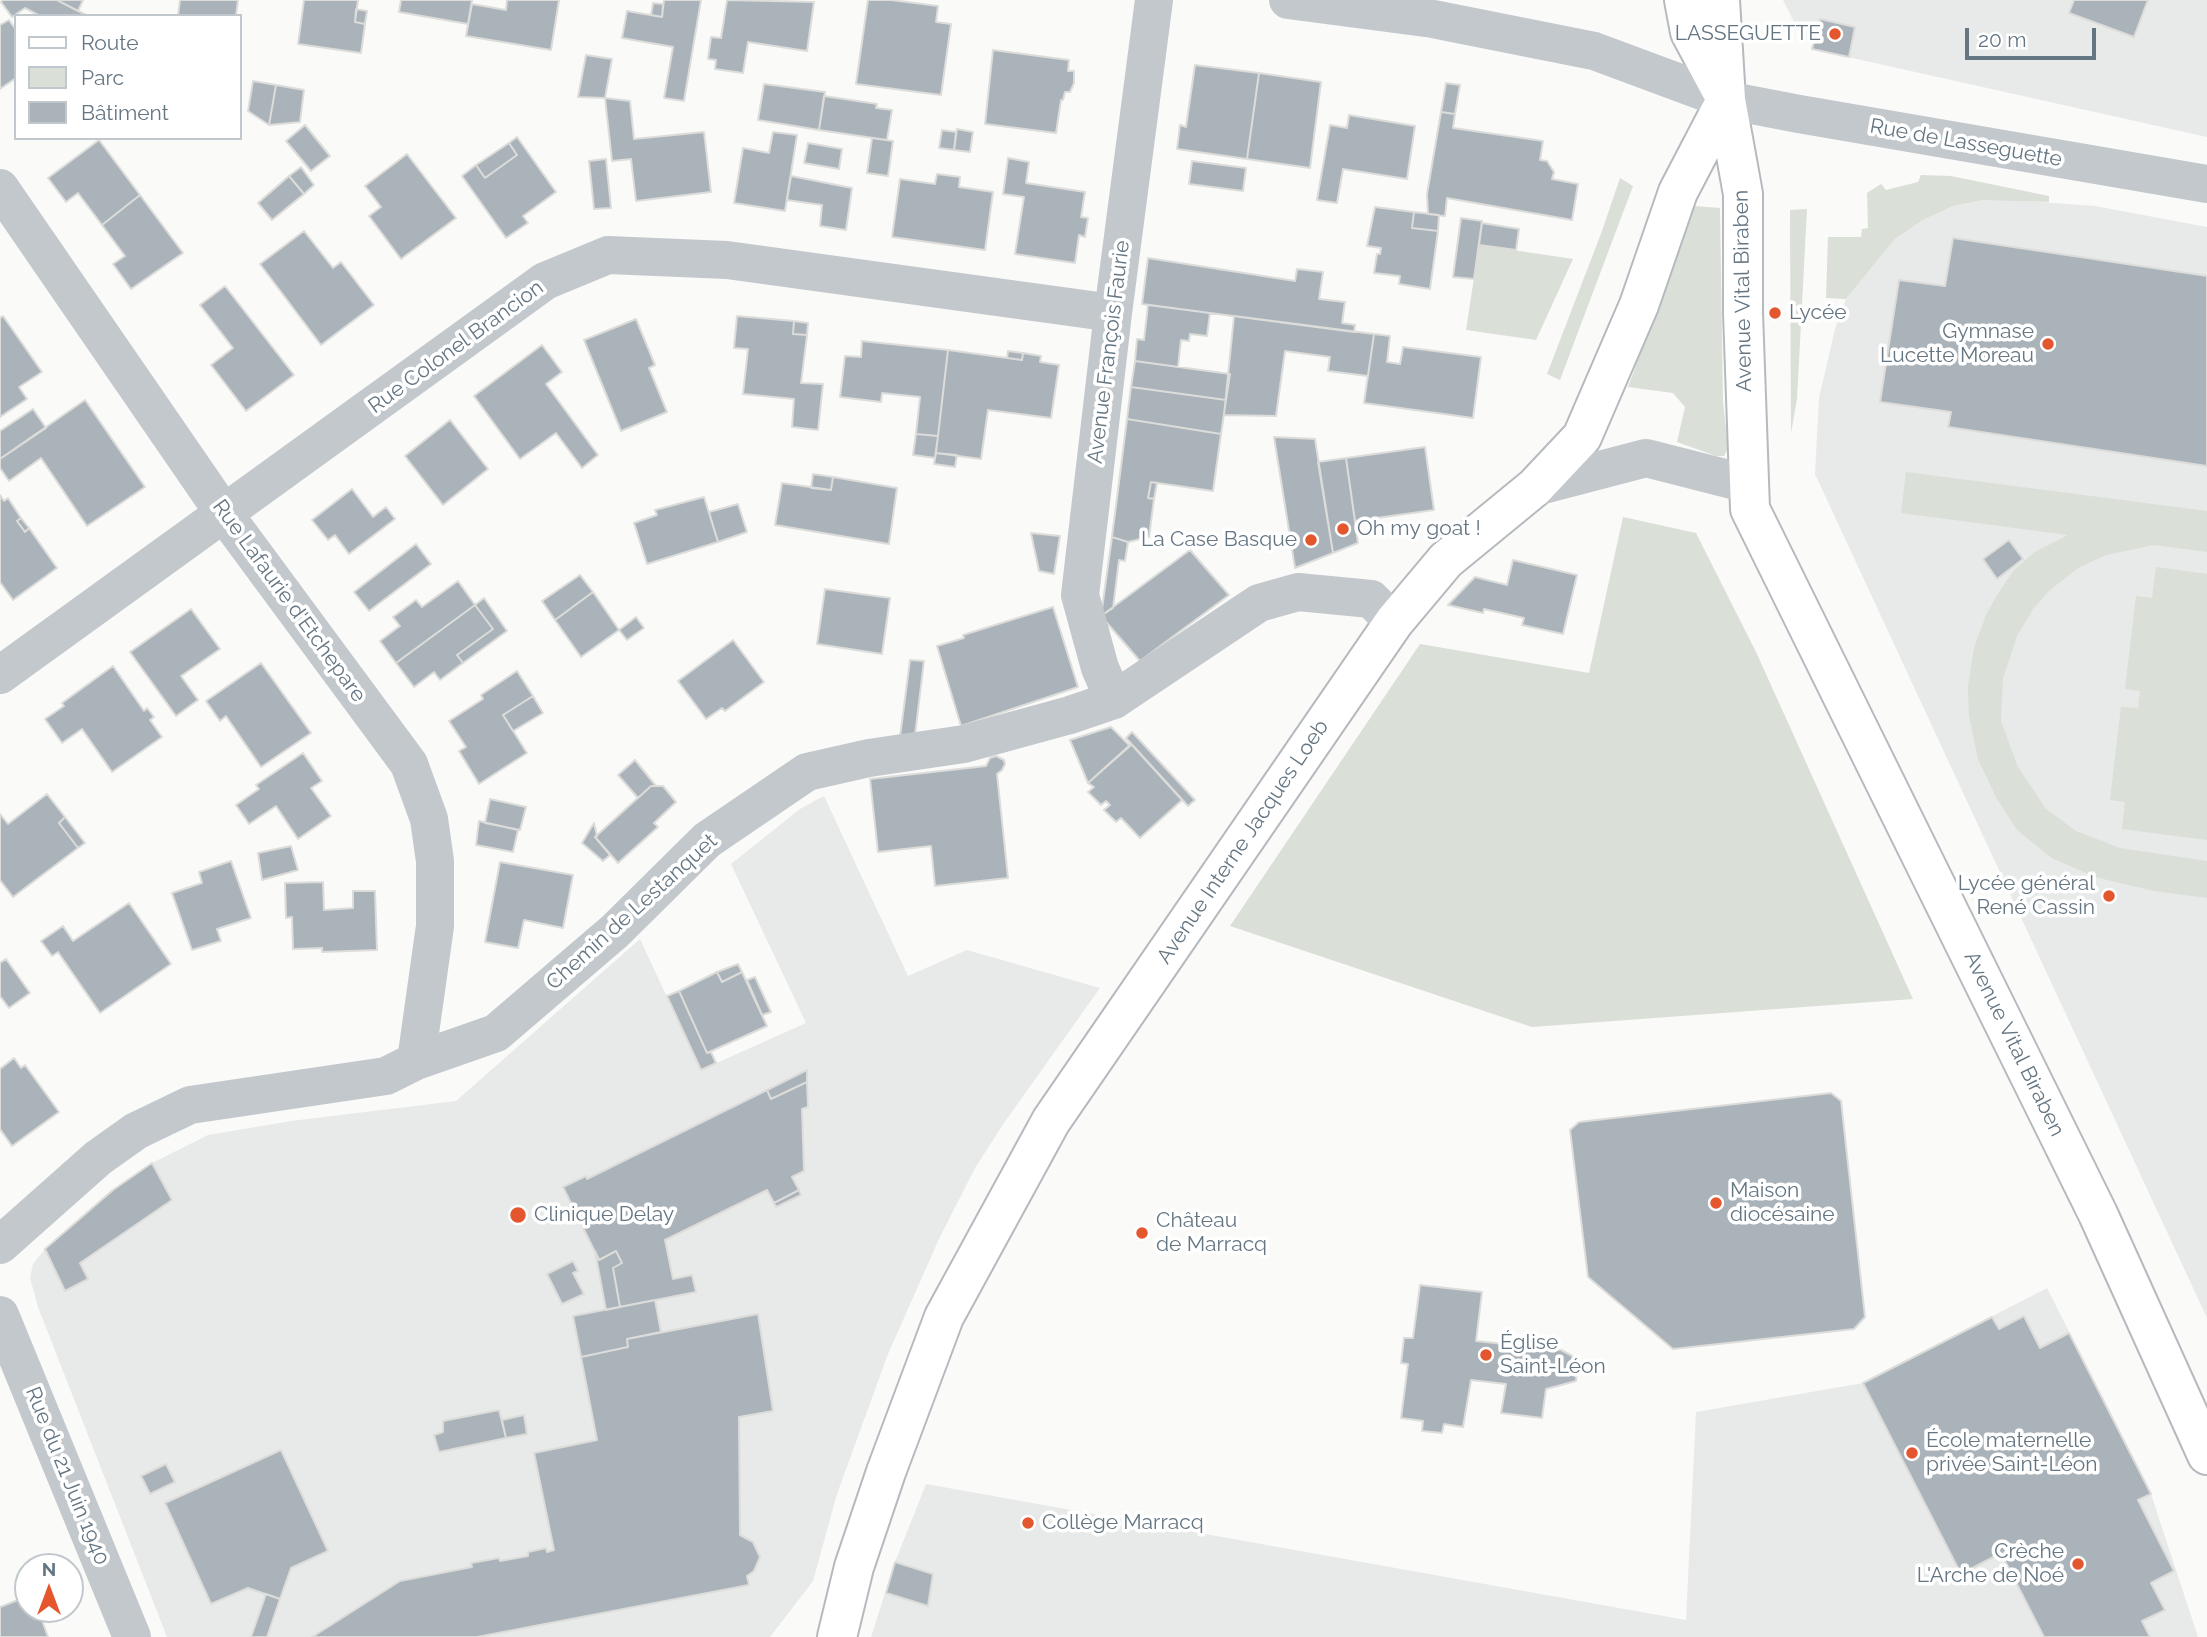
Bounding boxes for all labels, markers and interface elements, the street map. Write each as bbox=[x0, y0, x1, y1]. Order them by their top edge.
legend bbox=[14, 14, 242, 140]
scale bar bbox=[1969, 14, 2100, 58]
place label: LASSEGUETTE bbox=[1675, 21, 1821, 47]
marker: LASSEGUETTE bbox=[1827, 26, 1843, 42]
text: 20 m bbox=[1978, 27, 2026, 52]
text: Route bbox=[81, 30, 139, 55]
text: Parc bbox=[81, 65, 124, 90]
text: Bâtiment bbox=[81, 100, 169, 125]
street label: Rue de Lasseguette bbox=[1868, 114, 2064, 172]
street label: Avenue Vital Biraben bbox=[1729, 190, 1757, 392]
street label: Avenue François Faurie bbox=[1083, 239, 1135, 465]
street label: Rue Colonel Brancion bbox=[364, 275, 548, 419]
place label: Lycée bbox=[1789, 300, 1847, 326]
marker: Lycée bbox=[1767, 305, 1783, 321]
place label: Gymnase Lucette Moreau bbox=[1880, 319, 2034, 369]
marker: Gymnase Lucette Moreau bbox=[2040, 336, 2056, 352]
street label: Rue Lafaurie d'Etchepare bbox=[207, 495, 371, 707]
place label: Oh my goat ! bbox=[1357, 516, 1481, 542]
marker: Oh my goat ! bbox=[1335, 521, 1351, 537]
place label: La Case Basque bbox=[1141, 527, 1297, 553]
marker: La Case Basque bbox=[1303, 532, 1319, 548]
street label: Avenue Interne Jacques Loeb bbox=[1152, 715, 1334, 969]
street label: Chemin de Lestanquet bbox=[541, 829, 723, 995]
place label: Lycée général René Cassin bbox=[1958, 871, 2095, 921]
marker: Lycée général René Cassin bbox=[2101, 888, 2117, 904]
street label: Avenue Vital Biraben bbox=[1958, 948, 2070, 1140]
place label: Maison diocésaine bbox=[1730, 1178, 1835, 1228]
marker: Maison diocésaine bbox=[1708, 1195, 1724, 1211]
place label: Clinique Delay bbox=[534, 1202, 674, 1228]
marker: Clinique Delay bbox=[508, 1205, 528, 1225]
place label: Château de Marracq bbox=[1156, 1208, 1267, 1258]
marker: Château de Marracq bbox=[1134, 1225, 1150, 1241]
place label: Église Saint-Léon bbox=[1500, 1330, 1606, 1380]
marker: Église Saint-Léon bbox=[1478, 1347, 1494, 1363]
street label: Rue du 21 Juin 1940 bbox=[20, 1383, 114, 1569]
place label: École maternelle privée Saint-Léon bbox=[1926, 1428, 2098, 1478]
marker: École maternelle privée Saint-Léon bbox=[1904, 1445, 1920, 1461]
place label: Collège Marracq bbox=[1042, 1510, 1204, 1536]
marker: Collège Marracq bbox=[1020, 1515, 1036, 1531]
place label: Crèche L'Arche de Noé bbox=[1917, 1539, 2064, 1589]
north arrow bbox=[14, 1553, 84, 1623]
marker: Crèche L'Arche de Noé bbox=[2070, 1556, 2086, 1572]
text: N bbox=[42, 1558, 56, 1580]

